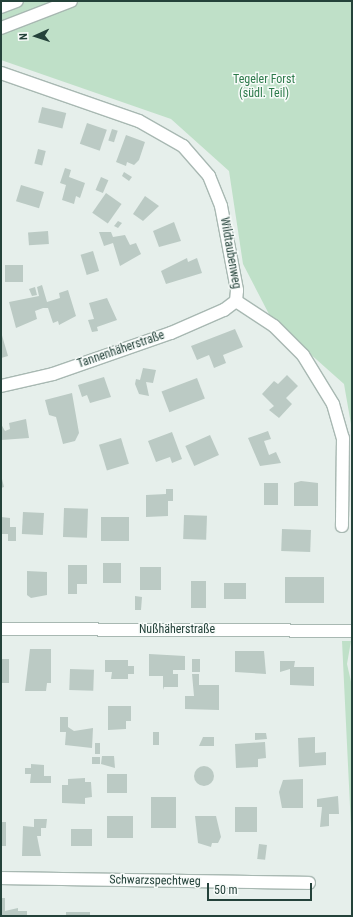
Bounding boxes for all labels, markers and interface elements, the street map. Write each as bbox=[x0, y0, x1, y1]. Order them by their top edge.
north arrow bbox=[16, 16, 56, 56]
text: N bbox=[17, 33, 30, 40]
park label: Tegeler Forst (südl. Teil) bbox=[233, 73, 295, 101]
street label: Wildtaubenweg bbox=[217, 216, 243, 290]
street label: Tannenhäherstraße bbox=[76, 328, 166, 372]
street label: Nußhäherstraße bbox=[139, 623, 215, 637]
street label: Schwarzspechtweg bbox=[109, 873, 201, 889]
scale bar bbox=[209, 875, 314, 901]
text: 50 m bbox=[214, 883, 238, 897]

